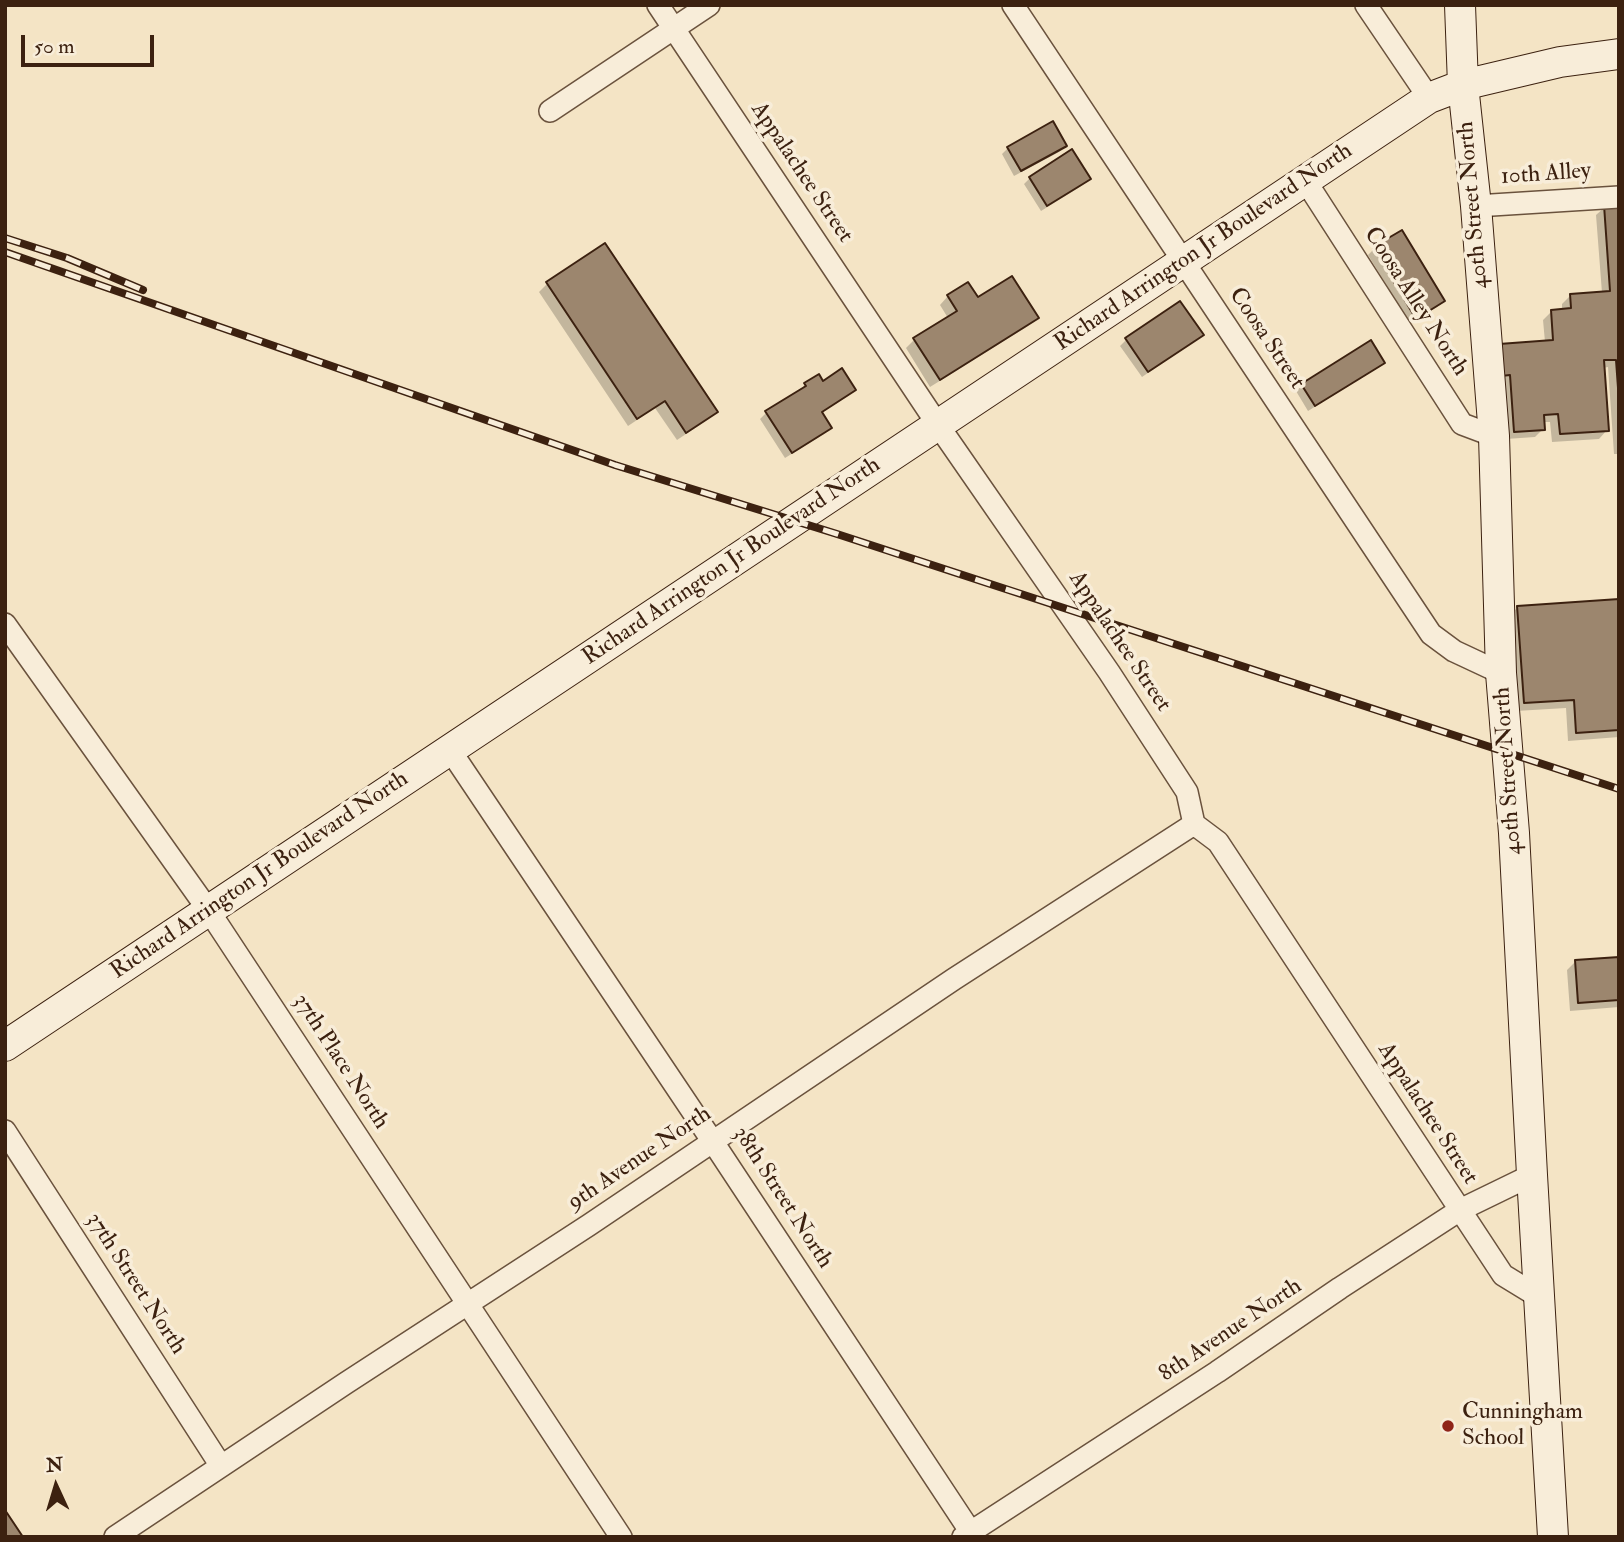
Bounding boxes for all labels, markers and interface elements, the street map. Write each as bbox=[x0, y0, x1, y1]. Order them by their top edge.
scale bar bbox=[24, 21, 158, 65]
text: 50 m bbox=[34, 33, 75, 60]
street label: Appalachee Street bbox=[744, 98, 858, 248]
street label: 40th Street North bbox=[1453, 120, 1495, 290]
street label: Richard Arrington Jr Boulevard North bbox=[1050, 138, 1358, 358]
street label: 10th Alley bbox=[1500, 158, 1592, 192]
street label: Coosa Alley North bbox=[1357, 223, 1473, 381]
street label: Coosa Street bbox=[1222, 283, 1310, 395]
street label: Richard Arrington Jr Boulevard North bbox=[578, 452, 886, 672]
street label: Appalachee Street bbox=[1062, 567, 1176, 717]
street label: 40th Street North bbox=[1489, 686, 1529, 856]
street label: Richard Arrington Jr Boulevard North bbox=[106, 766, 414, 986]
street label: 37th Place North bbox=[286, 989, 394, 1135]
street label: Appalachee Street bbox=[1371, 1038, 1483, 1190]
street label: 9th Avenue North bbox=[563, 1101, 717, 1217]
street label: 38th Street North bbox=[726, 1122, 838, 1274]
street label: 37th Street North bbox=[79, 1208, 191, 1360]
street label: 8th Avenue North bbox=[1155, 1273, 1307, 1389]
place label: Cunningham School bbox=[1462, 1399, 1583, 1453]
marker: Cunningham School bbox=[1440, 1418, 1456, 1434]
north arrow bbox=[21, 1451, 91, 1521]
text: N bbox=[45, 1452, 64, 1478]

